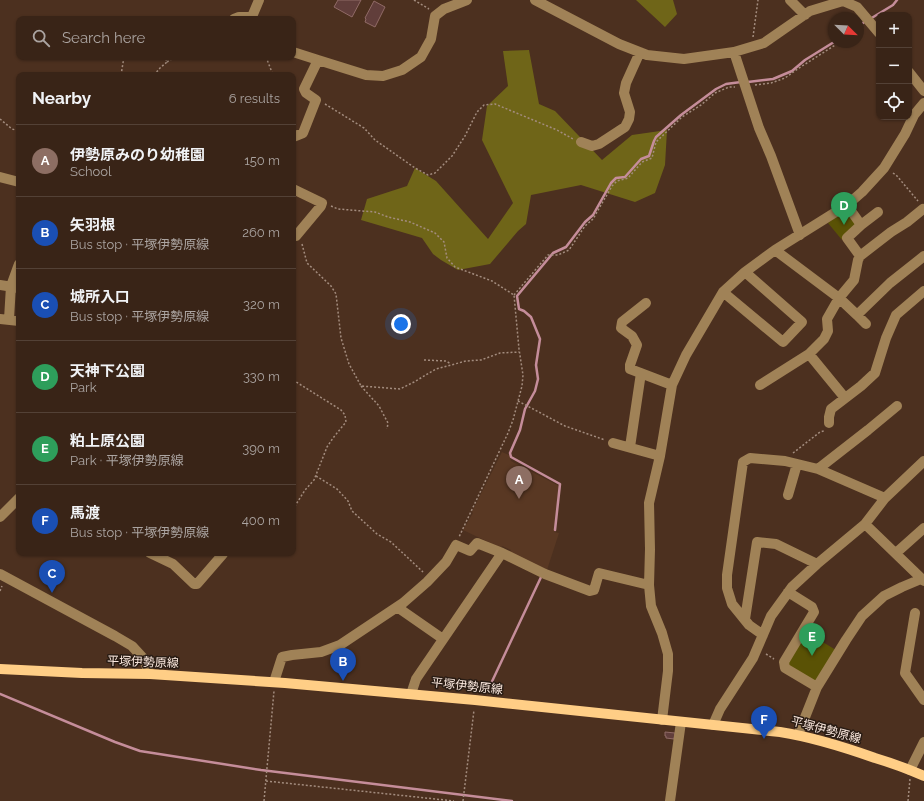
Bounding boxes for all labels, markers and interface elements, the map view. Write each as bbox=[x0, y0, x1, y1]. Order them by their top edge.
north arrow bbox=[828, 12, 864, 48]
map controls bbox=[876, 12, 912, 120]
button: + bbox=[876, 12, 912, 48]
search box bbox=[16, 16, 296, 60]
icon: search bbox=[30, 27, 52, 49]
text: Search here bbox=[62, 29, 145, 47]
button: − bbox=[876, 48, 912, 84]
button: locate bbox=[876, 84, 912, 120]
text: Nearby bbox=[32, 88, 91, 108]
text: 6 results bbox=[229, 91, 280, 106]
text: 伊勢原みのり幼稚園 bbox=[70, 146, 205, 164]
text: A bbox=[41, 153, 49, 168]
text: 150 m bbox=[244, 153, 280, 168]
text: School bbox=[70, 164, 112, 179]
pin: D bbox=[831, 192, 857, 225]
text: 矢羽根 bbox=[70, 216, 115, 234]
text: B bbox=[41, 225, 49, 240]
text: 260 m bbox=[242, 225, 280, 240]
text: Bus stop · 平塚伊勢原線 bbox=[70, 237, 209, 252]
text: 城所入口 bbox=[70, 288, 130, 306]
text: C bbox=[41, 297, 49, 312]
text: 320 m bbox=[243, 297, 280, 312]
text: Bus stop · 平塚伊勢原線 bbox=[70, 309, 209, 324]
your location bbox=[391, 314, 411, 334]
text: 天神下公園 bbox=[70, 362, 145, 380]
text: D bbox=[40, 369, 50, 384]
text: 330 m bbox=[243, 369, 280, 384]
text: Park bbox=[70, 380, 97, 395]
text: 粕上原公園 bbox=[70, 432, 145, 450]
text: E bbox=[41, 441, 49, 456]
text: 390 m bbox=[242, 441, 280, 456]
text: Park · 平塚伊勢原線 bbox=[70, 453, 184, 468]
pin: A bbox=[506, 466, 532, 499]
text: 馬渡 bbox=[70, 504, 100, 522]
text: F bbox=[41, 513, 49, 528]
text: 400 m bbox=[242, 513, 280, 528]
text: Bus stop · 平塚伊勢原線 bbox=[70, 525, 209, 540]
pin: C bbox=[39, 560, 65, 593]
pin: E bbox=[799, 623, 825, 656]
pin: B bbox=[330, 648, 356, 681]
street label: 平塚伊勢原線 bbox=[107, 654, 179, 670]
street label: 平塚伊勢原線 bbox=[430, 675, 504, 697]
pin: F bbox=[751, 706, 777, 739]
street label: 平塚伊勢原線 bbox=[789, 714, 863, 746]

